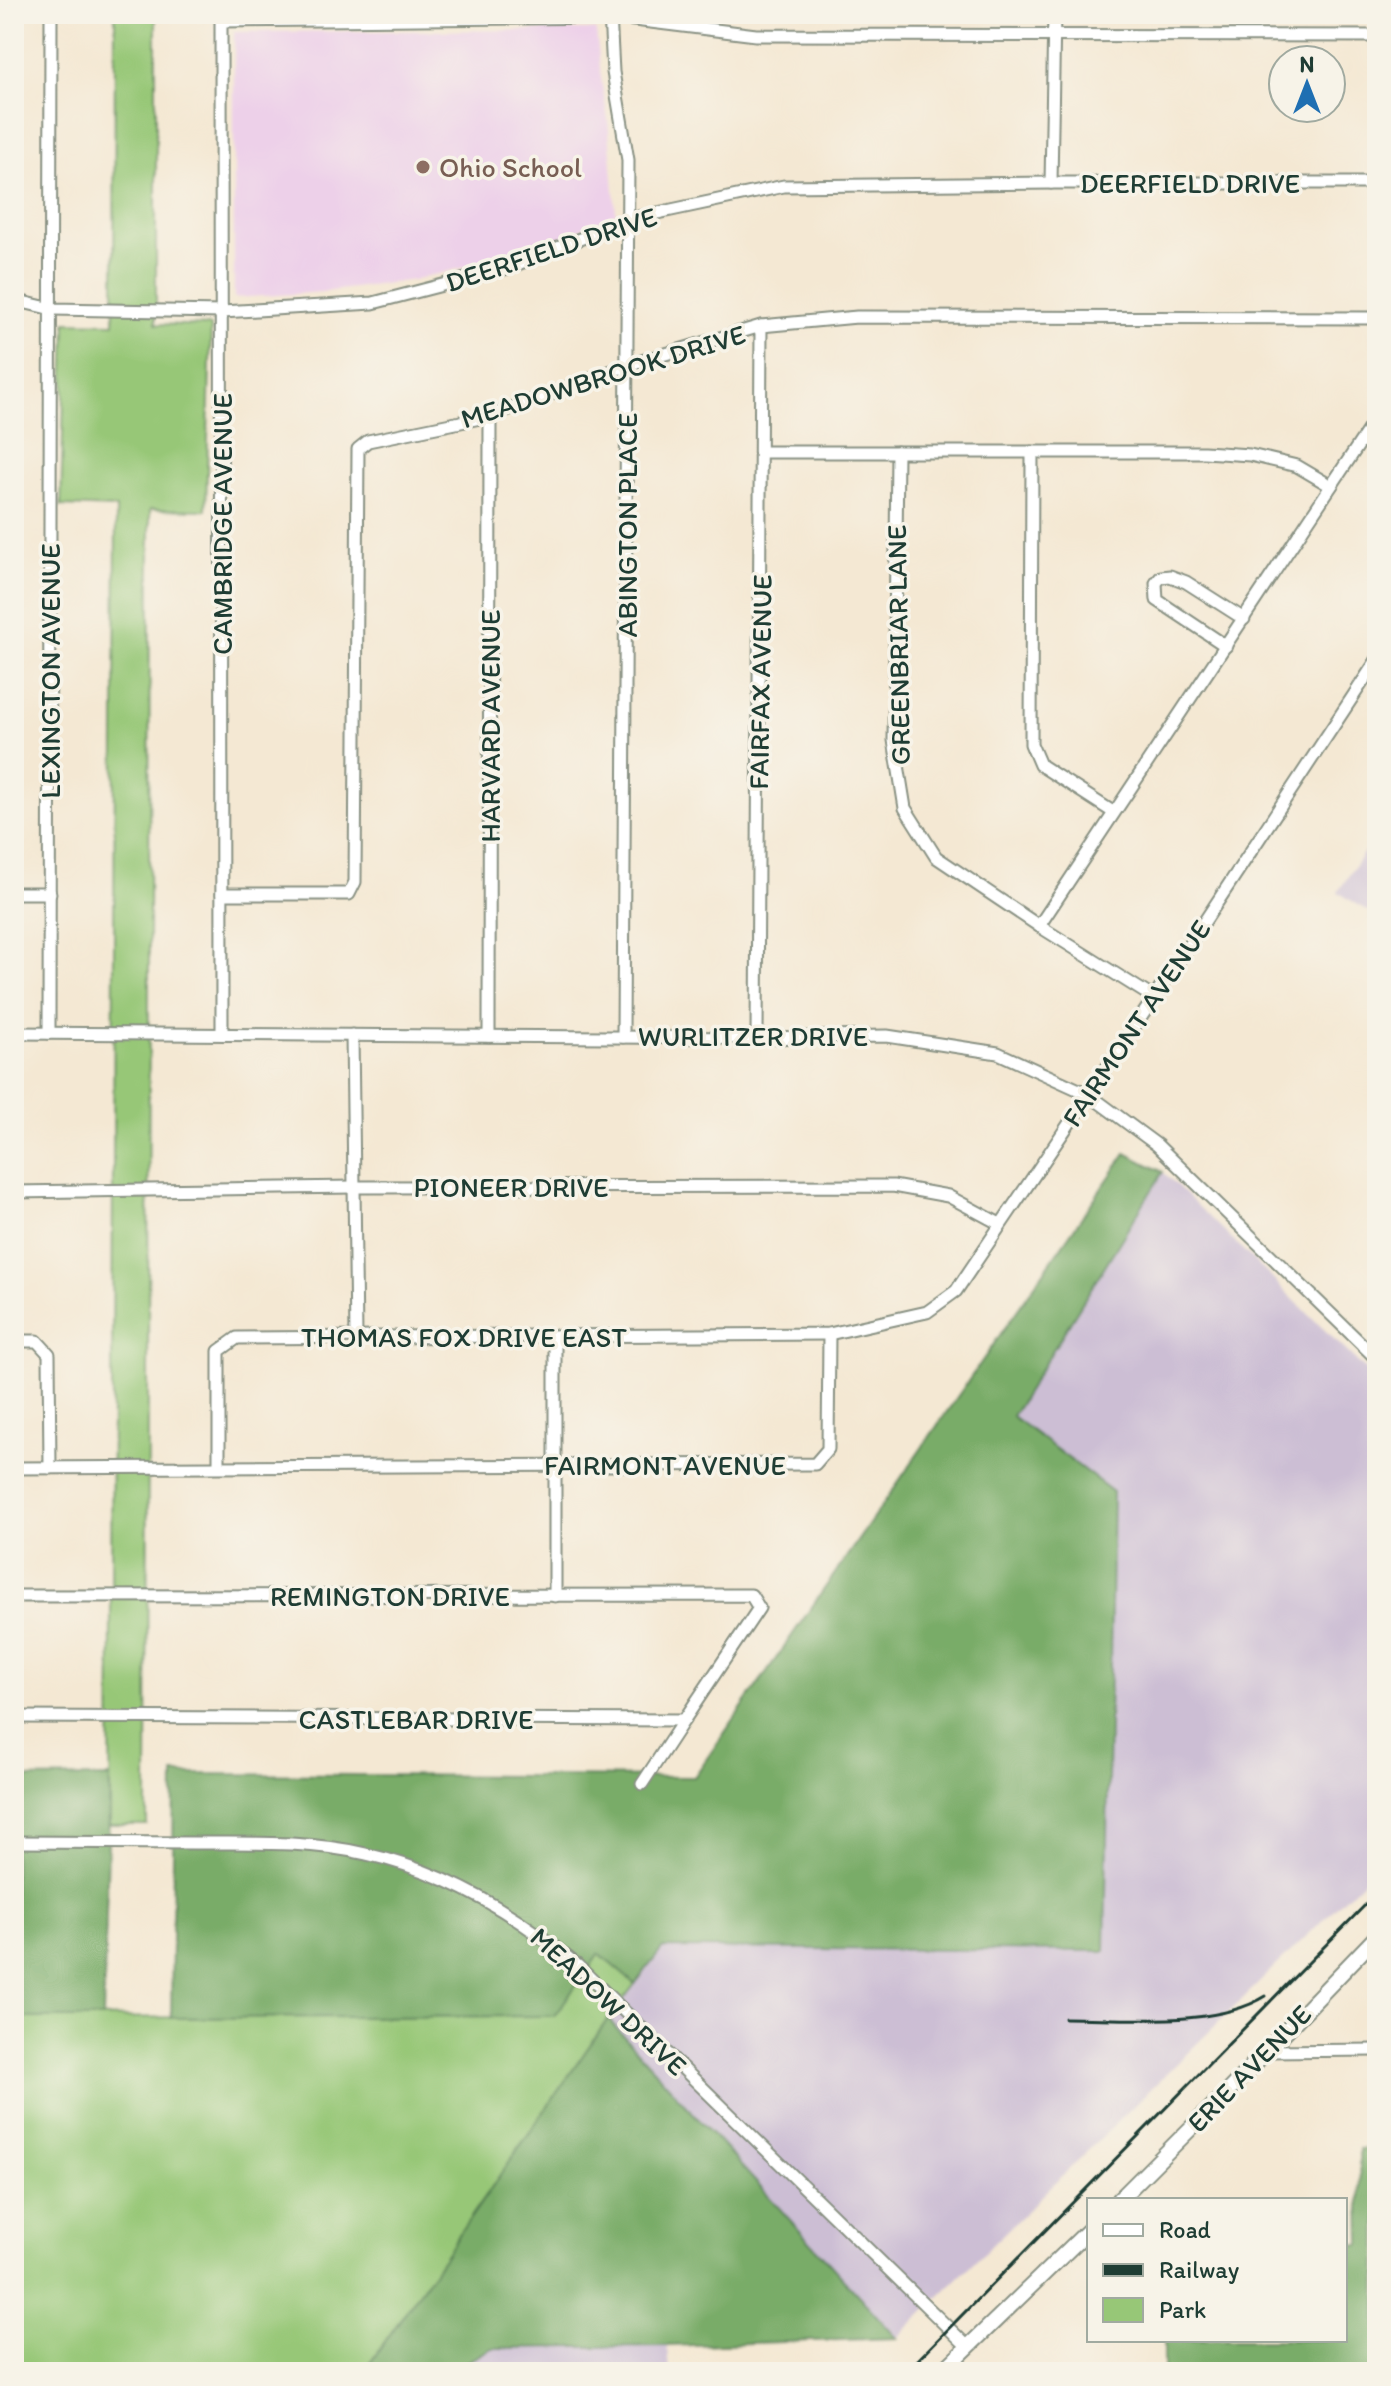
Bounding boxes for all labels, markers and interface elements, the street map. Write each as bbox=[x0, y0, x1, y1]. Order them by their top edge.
north arrow bbox=[1267, 44, 1347, 124]
text: N bbox=[1300, 51, 1314, 78]
place label: Ohio School bbox=[439, 150, 582, 184]
marker: Ohio School bbox=[414, 158, 432, 176]
street label: DEERFIELD DRIVE bbox=[1080, 166, 1300, 200]
street label: DEERFIELD DRIVE bbox=[441, 199, 661, 299]
street label: MEADOWBROOK DRIVE bbox=[457, 317, 749, 435]
street label: CAMBRIDGE AVENUE bbox=[205, 393, 239, 655]
street label: ABINGTON PLACE bbox=[610, 413, 644, 637]
street label: GREENBRIAR LANE bbox=[879, 524, 917, 766]
street label: LEXINGTON AVENUE bbox=[33, 543, 67, 799]
street label: FAIRFAX AVENUE bbox=[741, 574, 779, 790]
street label: HARVARD AVENUE bbox=[473, 610, 507, 842]
street label: FAIRMONT AVENUE bbox=[1054, 913, 1218, 1133]
street label: WURLITZER DRIVE bbox=[638, 1019, 868, 1053]
street label: PIONEER DRIVE bbox=[413, 1170, 609, 1204]
street label: THOMAS FOX DRIVE EAST bbox=[301, 1320, 627, 1354]
street label: FAIRMONT AVENUE bbox=[544, 1448, 786, 1482]
street label: REMINGTON DRIVE bbox=[270, 1579, 510, 1613]
street label: CASTLEBAR DRIVE bbox=[299, 1702, 533, 1736]
street label: MEADOW DRIVE bbox=[524, 1920, 694, 2082]
street label: ERIE AVENUE bbox=[1180, 1997, 1318, 2139]
legend bbox=[1087, 2198, 1347, 2342]
text: Road bbox=[1159, 2215, 1211, 2244]
text: Railway bbox=[1159, 2255, 1240, 2284]
text: Park bbox=[1159, 2295, 1206, 2324]

